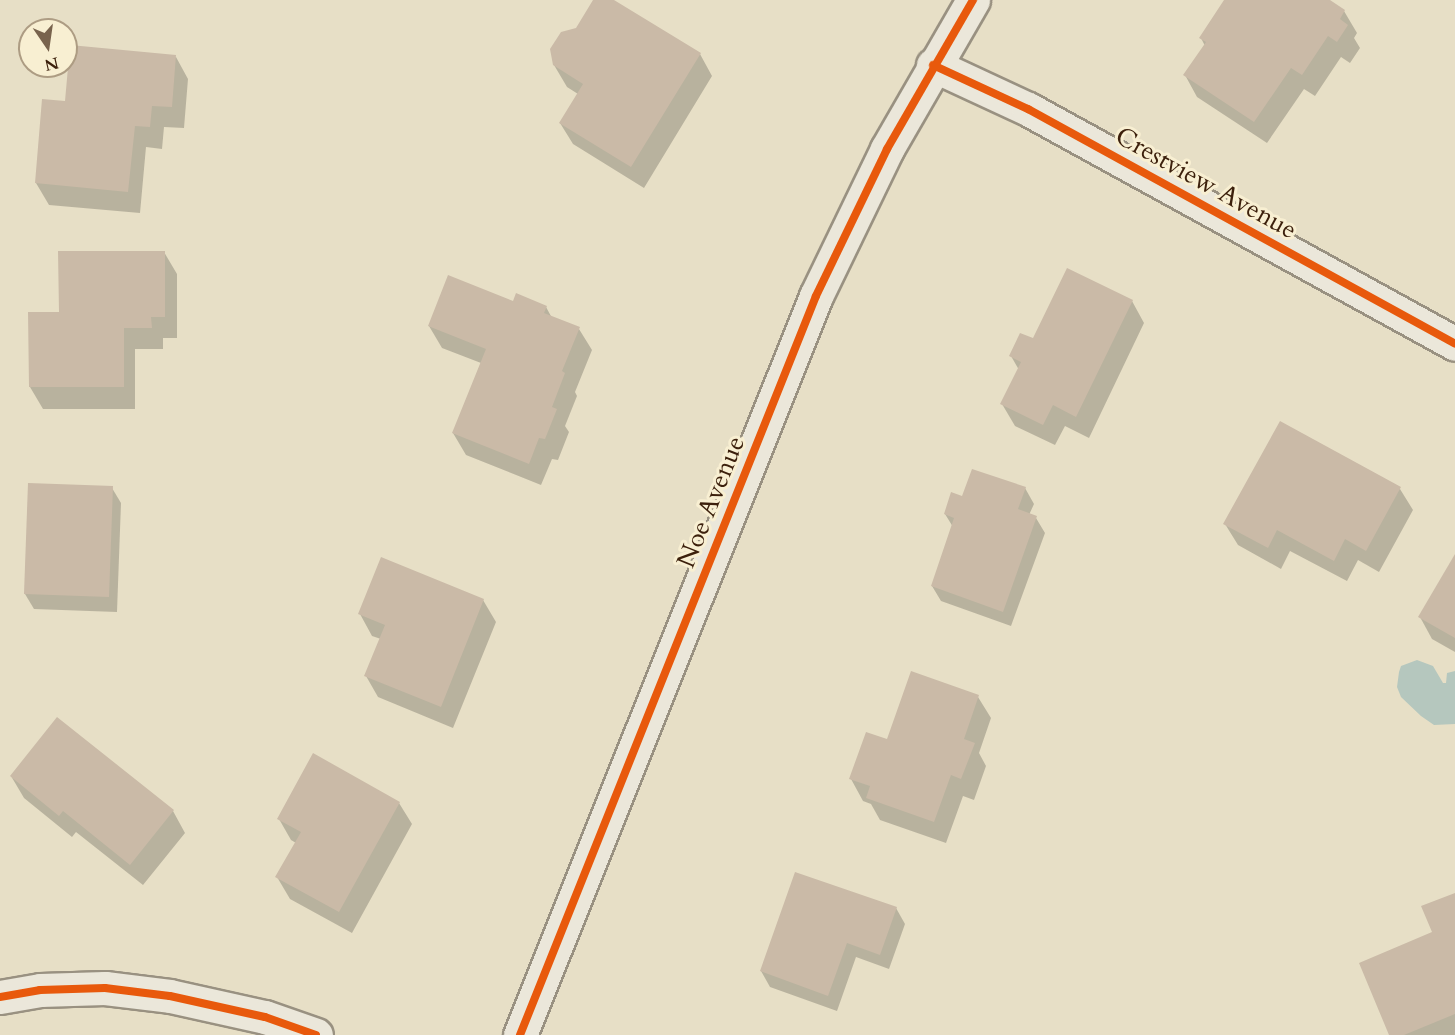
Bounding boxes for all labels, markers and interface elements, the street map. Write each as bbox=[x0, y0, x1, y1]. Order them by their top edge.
north arrow bbox=[18, 18, 78, 78]
text: N bbox=[42, 51, 61, 76]
street label: Crestview Avenue bbox=[1110, 120, 1302, 246]
street label: Noe Avenue bbox=[670, 432, 752, 572]

